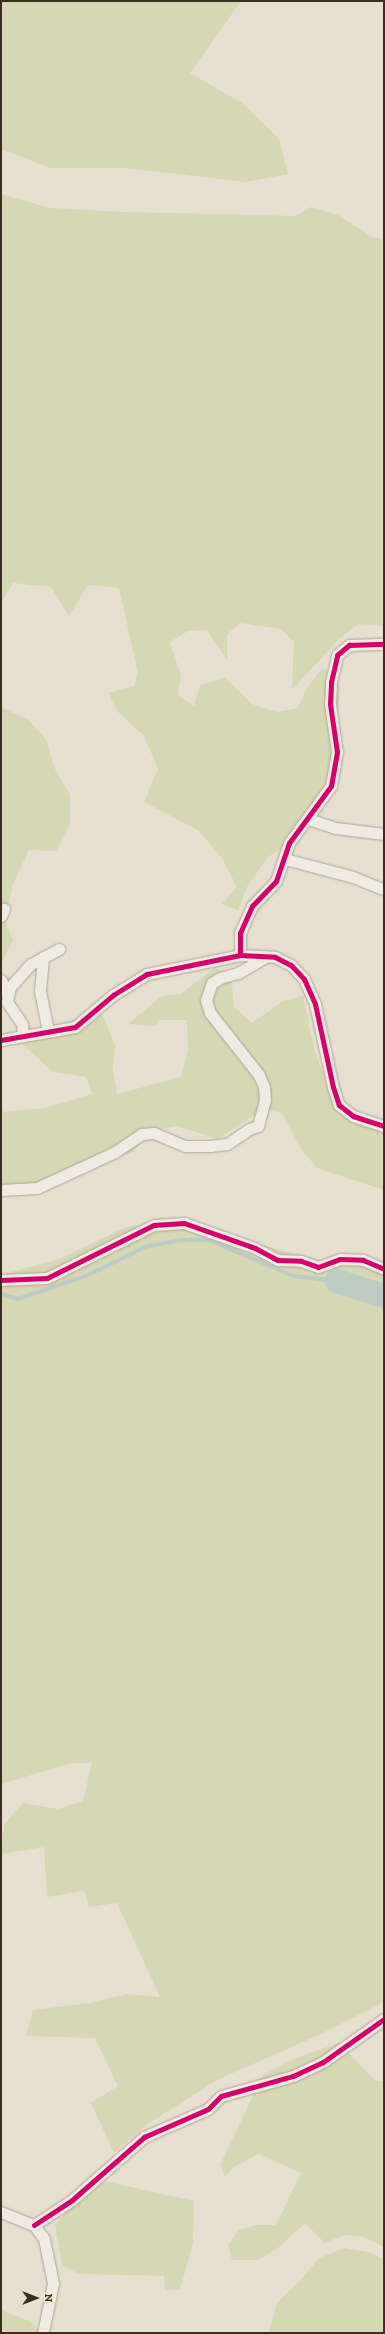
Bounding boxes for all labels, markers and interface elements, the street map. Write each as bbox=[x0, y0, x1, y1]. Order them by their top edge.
north arrow bbox=[16, 2278, 56, 2318]
text: N bbox=[42, 2294, 55, 2302]

